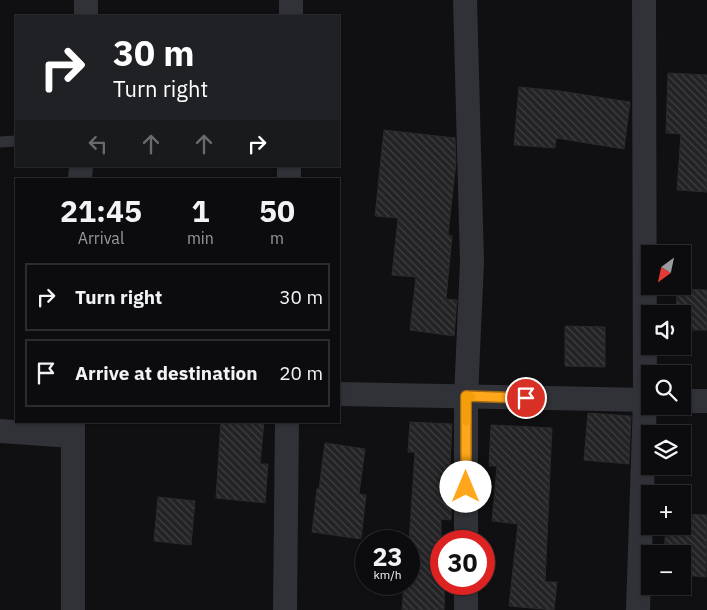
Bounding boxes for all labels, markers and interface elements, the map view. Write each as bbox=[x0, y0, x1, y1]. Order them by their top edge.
text: 30 m bbox=[113, 30, 195, 76]
icon: right bbox=[30, 35, 95, 100]
text: Turn right bbox=[113, 74, 208, 103]
icon: left bbox=[84, 130, 112, 158]
icon: ahead bbox=[137, 130, 165, 158]
icon: ahead bbox=[190, 130, 218, 158]
icon: right bbox=[243, 130, 271, 158]
text: 21:45 bbox=[60, 191, 142, 230]
text: 1 bbox=[191, 191, 209, 230]
text: 50 bbox=[259, 191, 295, 230]
text: Arrival bbox=[78, 228, 124, 248]
text: min bbox=[187, 228, 214, 248]
text: m bbox=[270, 228, 284, 248]
north arrow bbox=[641, 245, 691, 295]
map controls bbox=[641, 245, 691, 595]
icon: right bbox=[32, 283, 60, 311]
text: Turn right bbox=[75, 285, 162, 309]
text: 30 m bbox=[279, 285, 323, 309]
button: sound bbox=[641, 305, 691, 355]
icon: arrive bbox=[32, 359, 60, 387]
text: Arrive at destination bbox=[75, 361, 258, 385]
text: 20 m bbox=[279, 361, 323, 385]
button: search bbox=[641, 365, 691, 415]
pin bbox=[505, 377, 547, 419]
icon: arrive bbox=[512, 384, 540, 412]
button: layers bbox=[641, 425, 691, 475]
position arrow bbox=[439, 460, 491, 512]
button: + bbox=[641, 485, 691, 535]
speed limit sign: 30 bbox=[430, 530, 495, 595]
text: 23 bbox=[372, 540, 403, 573]
button: − bbox=[641, 545, 691, 595]
text: km/h bbox=[373, 567, 402, 582]

